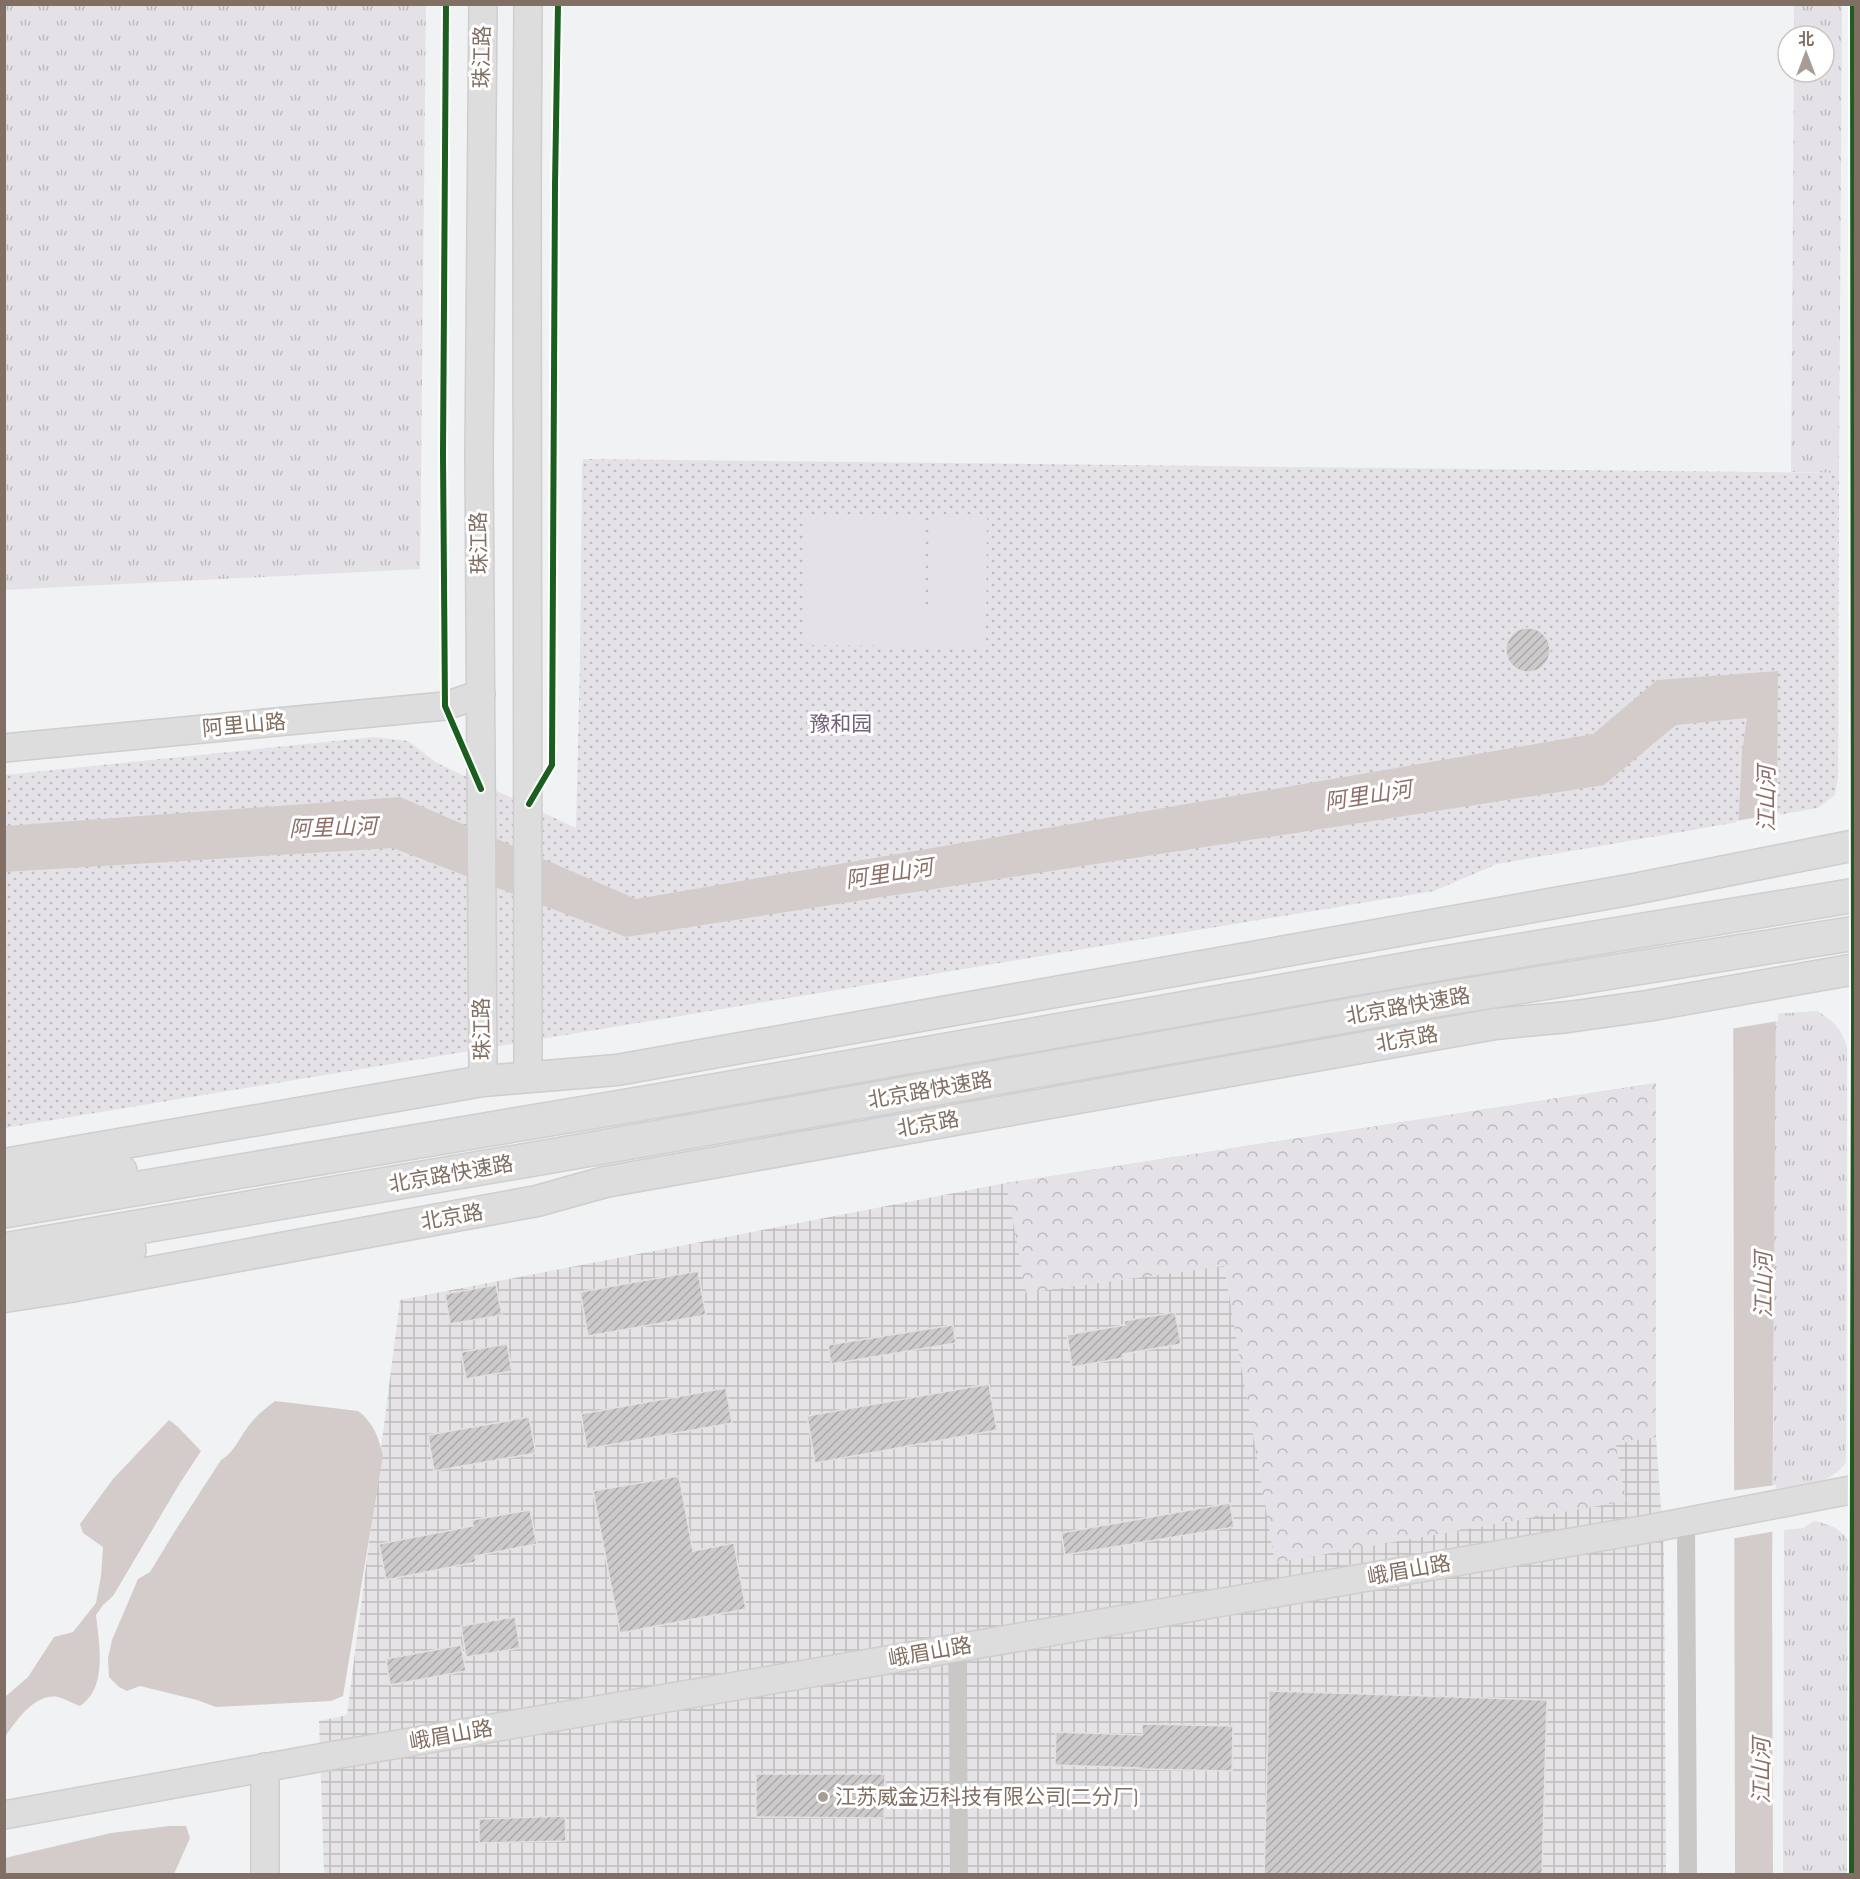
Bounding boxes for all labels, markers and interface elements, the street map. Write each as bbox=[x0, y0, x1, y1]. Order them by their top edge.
north arrow bbox=[1776, 24, 1836, 84]
street label: 珠江路 bbox=[469, 25, 496, 89]
text: 北 bbox=[1798, 31, 1814, 50]
street label: 珠江路 bbox=[466, 511, 493, 575]
street label: 阿里山路 bbox=[201, 709, 287, 742]
park label: 豫和园 bbox=[810, 712, 873, 737]
water label: 江山河 bbox=[1754, 762, 1781, 832]
water label: 阿里山河 bbox=[1323, 776, 1418, 817]
water label: 阿里山河 bbox=[289, 813, 381, 844]
water label: 阿里山河 bbox=[844, 854, 939, 895]
street label: 北京路快速路 bbox=[1344, 983, 1472, 1030]
street label: 珠江路 bbox=[469, 997, 496, 1061]
street label: 北京路 bbox=[1374, 1022, 1440, 1057]
street label: 北京路快速路 bbox=[866, 1067, 994, 1114]
street label: 北京路 bbox=[895, 1107, 961, 1142]
street label: 北京路快速路 bbox=[387, 1151, 515, 1198]
street label: 北京路 bbox=[419, 1200, 485, 1235]
water label: 江山河 bbox=[1751, 1248, 1778, 1318]
street label: 峨眉山路 bbox=[1366, 1551, 1453, 1590]
street label: 峨眉山路 bbox=[887, 1633, 974, 1672]
street label: 峨眉山路 bbox=[408, 1716, 495, 1755]
water label: 江山河 bbox=[1749, 1734, 1776, 1804]
place label: 江苏威金迈科技有限公司(二分厂) bbox=[835, 1785, 1138, 1810]
marker: 江苏威金迈科技有限公司(二分厂) bbox=[816, 1790, 830, 1804]

